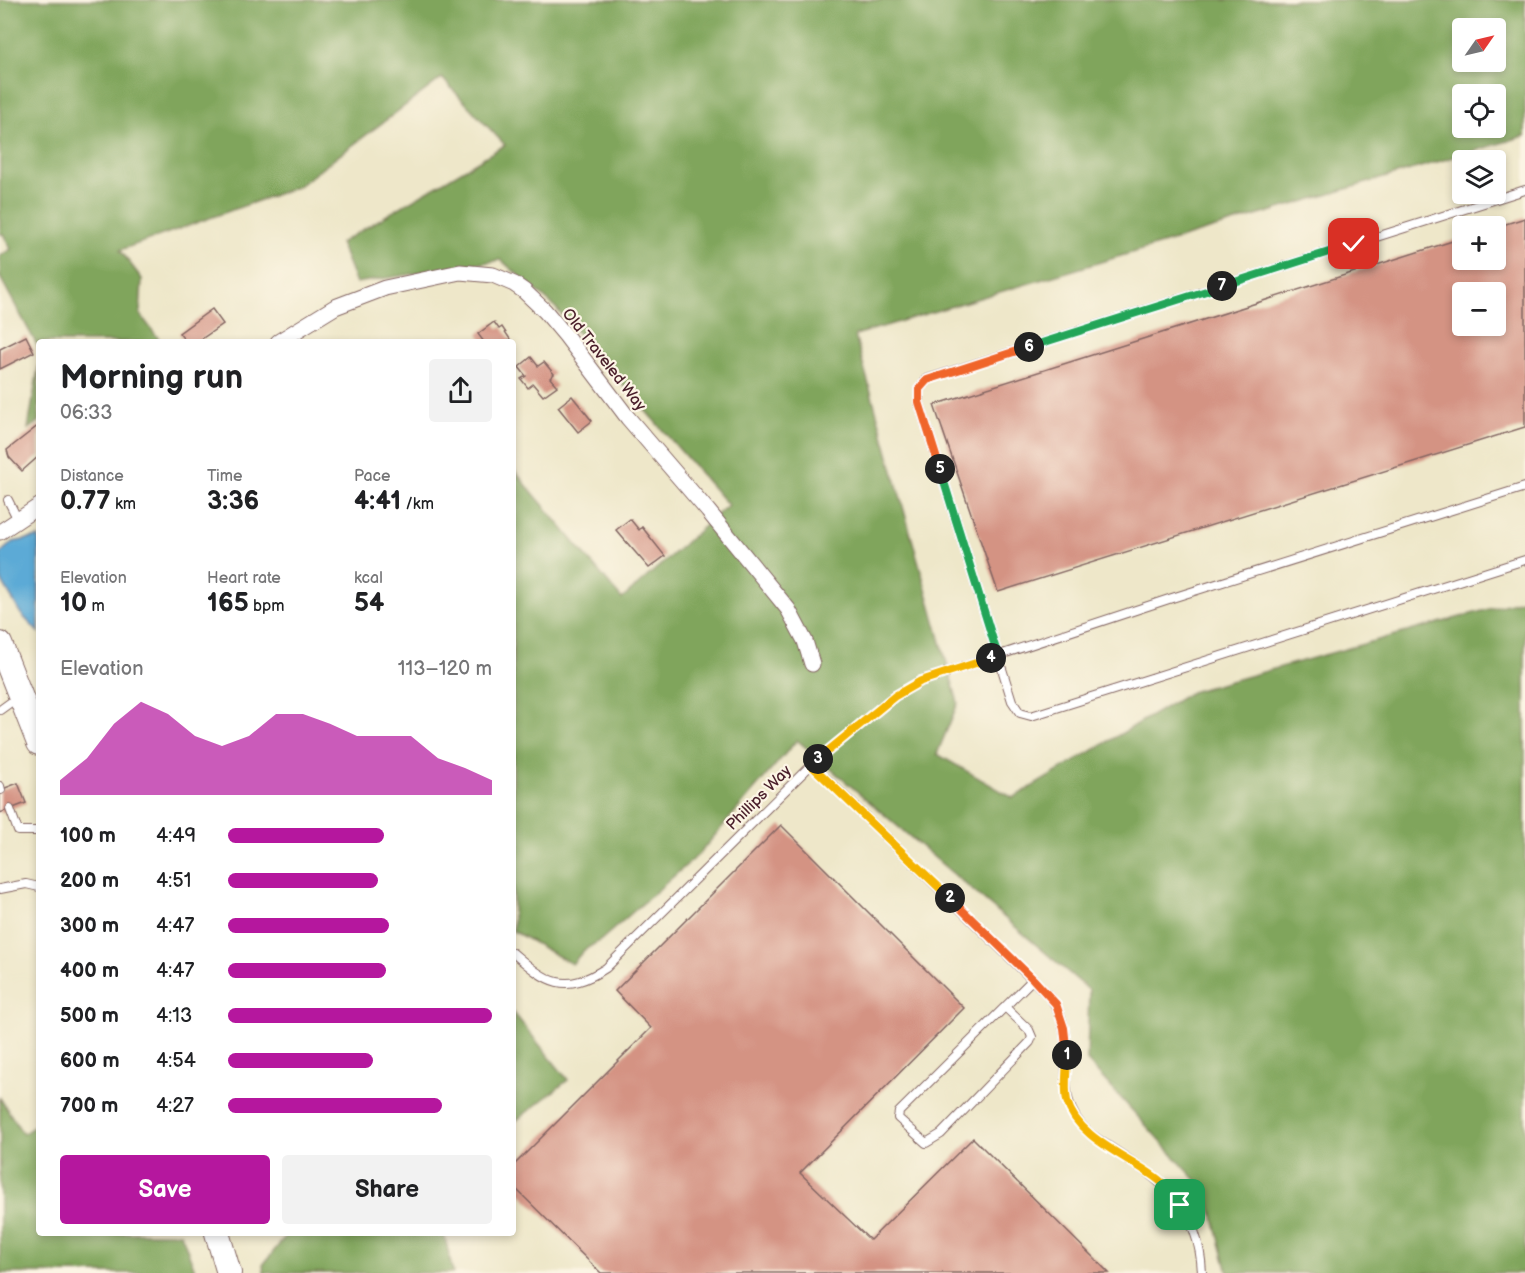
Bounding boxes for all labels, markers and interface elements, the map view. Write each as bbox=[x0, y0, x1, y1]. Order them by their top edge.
north arrow bbox=[1452, 18, 1506, 72]
map controls bbox=[1452, 18, 1506, 336]
button: locate bbox=[1452, 84, 1506, 138]
button: layers bbox=[1452, 150, 1506, 204]
button: + bbox=[1452, 216, 1506, 270]
pin bbox=[1328, 218, 1379, 269]
icon: check bbox=[1337, 227, 1370, 260]
pin: 7 bbox=[1207, 271, 1237, 301]
text: 7 bbox=[1218, 276, 1226, 295]
button: − bbox=[1452, 282, 1506, 336]
street label: Old Traveled Way bbox=[558, 305, 650, 416]
pin: 6 bbox=[1014, 332, 1044, 362]
text: 6 bbox=[1024, 337, 1034, 356]
text: Morning run bbox=[60, 358, 243, 398]
button: share bbox=[429, 359, 492, 422]
text: 06:33 bbox=[60, 401, 113, 425]
pin: 5 bbox=[925, 454, 955, 484]
text: 5 bbox=[935, 459, 945, 478]
text: Distance bbox=[60, 467, 124, 486]
text: Time bbox=[207, 467, 242, 486]
text: Pace bbox=[354, 467, 390, 486]
text: 0.77 bbox=[60, 486, 111, 517]
text: 3:36 bbox=[207, 486, 259, 517]
text: 4:41 bbox=[354, 486, 401, 517]
text: km bbox=[111, 495, 136, 514]
text: /km bbox=[401, 495, 434, 514]
text: Elevation bbox=[60, 569, 127, 588]
text: Heart rate bbox=[207, 569, 281, 588]
text: kcal bbox=[354, 569, 383, 588]
text: 10 bbox=[60, 588, 87, 619]
text: 165 bbox=[207, 588, 249, 619]
text: 54 bbox=[354, 588, 384, 619]
text: m bbox=[87, 597, 105, 616]
text: bpm bbox=[249, 597, 285, 616]
pin: 4 bbox=[976, 643, 1006, 673]
text: 4 bbox=[986, 648, 996, 667]
text: Elevation bbox=[60, 657, 143, 681]
text: 113–120 m bbox=[398, 657, 492, 681]
pin: 3 bbox=[803, 744, 833, 774]
text: 3 bbox=[813, 749, 823, 768]
street label: Phillips Way bbox=[723, 761, 796, 835]
text: 100 m bbox=[60, 824, 116, 848]
text: 4:49 bbox=[156, 824, 196, 848]
text: 200 m bbox=[60, 869, 119, 893]
text: 4:51 bbox=[156, 869, 191, 893]
pin: 2 bbox=[935, 883, 965, 913]
text: 2 bbox=[945, 888, 955, 907]
text: 300 m bbox=[60, 914, 119, 938]
text: 4:47 bbox=[156, 914, 194, 938]
text: 400 m bbox=[60, 959, 119, 983]
text: 4:47 bbox=[156, 959, 194, 983]
text: 500 m bbox=[60, 1004, 119, 1028]
text: 4:13 bbox=[156, 1004, 192, 1028]
pin: 1 bbox=[1052, 1040, 1082, 1070]
text: 1 bbox=[1064, 1045, 1070, 1064]
text: 600 m bbox=[60, 1049, 120, 1073]
text: 4:54 bbox=[156, 1049, 196, 1073]
text: 700 m bbox=[60, 1094, 118, 1118]
text: 4:27 bbox=[156, 1094, 194, 1118]
button: Save bbox=[60, 1155, 270, 1224]
button: Share bbox=[282, 1155, 492, 1224]
pin bbox=[1154, 1179, 1205, 1230]
icon: arrive bbox=[1163, 1188, 1196, 1221]

